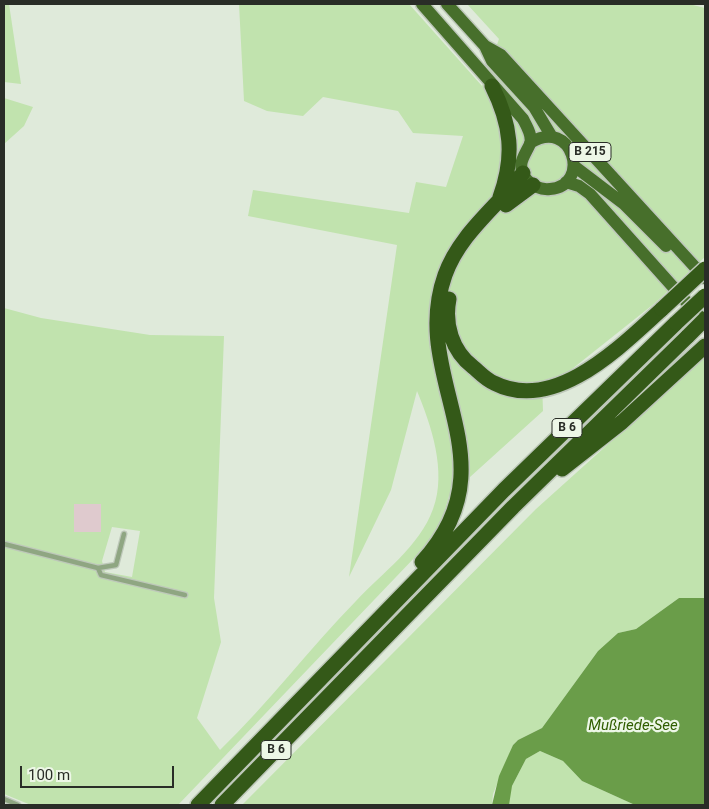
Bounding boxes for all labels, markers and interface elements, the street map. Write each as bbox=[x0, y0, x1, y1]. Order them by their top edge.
road number: B 215 bbox=[569, 142, 611, 162]
road number: B 6 bbox=[552, 418, 582, 438]
water label: Mußriede-See bbox=[588, 717, 678, 735]
road number: B 6 bbox=[261, 740, 291, 760]
scale bar bbox=[22, 756, 176, 788]
text: 100 m bbox=[28, 766, 70, 784]

